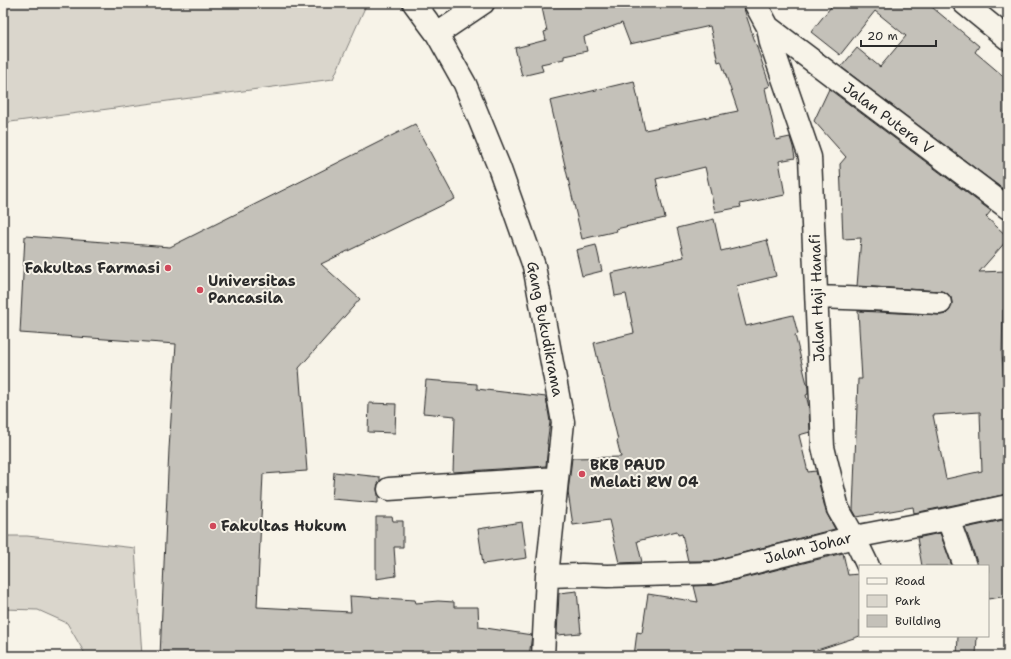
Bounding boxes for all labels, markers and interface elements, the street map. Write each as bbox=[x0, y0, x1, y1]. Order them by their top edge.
scale bar bbox=[861, 22, 936, 48]
text: 20 m bbox=[867, 28, 898, 44]
street label: Jalan Putera V bbox=[839, 77, 937, 159]
street label: Jalan Haji Hanafi bbox=[805, 234, 829, 362]
place label: Fakultas Farmasi bbox=[24, 258, 160, 278]
street label: Gang Bukudikrama bbox=[522, 260, 568, 399]
marker: Fakultas Farmasi bbox=[163, 263, 173, 273]
place label: Universitas Pancasila bbox=[208, 271, 296, 308]
marker: Universitas Pancasila bbox=[195, 285, 205, 295]
place label: BKB PAUD Melati RW 04 bbox=[590, 455, 699, 492]
marker: BKB PAUD Melati RW 04 bbox=[577, 469, 587, 479]
place label: Fakultas Hukum bbox=[221, 516, 347, 536]
marker: Fakultas Hukum bbox=[208, 521, 218, 531]
street label: Jalan Johar bbox=[762, 527, 854, 569]
legend bbox=[859, 565, 989, 637]
text: Road bbox=[895, 573, 926, 589]
text: Park bbox=[895, 593, 921, 609]
text: Building bbox=[895, 613, 941, 629]

